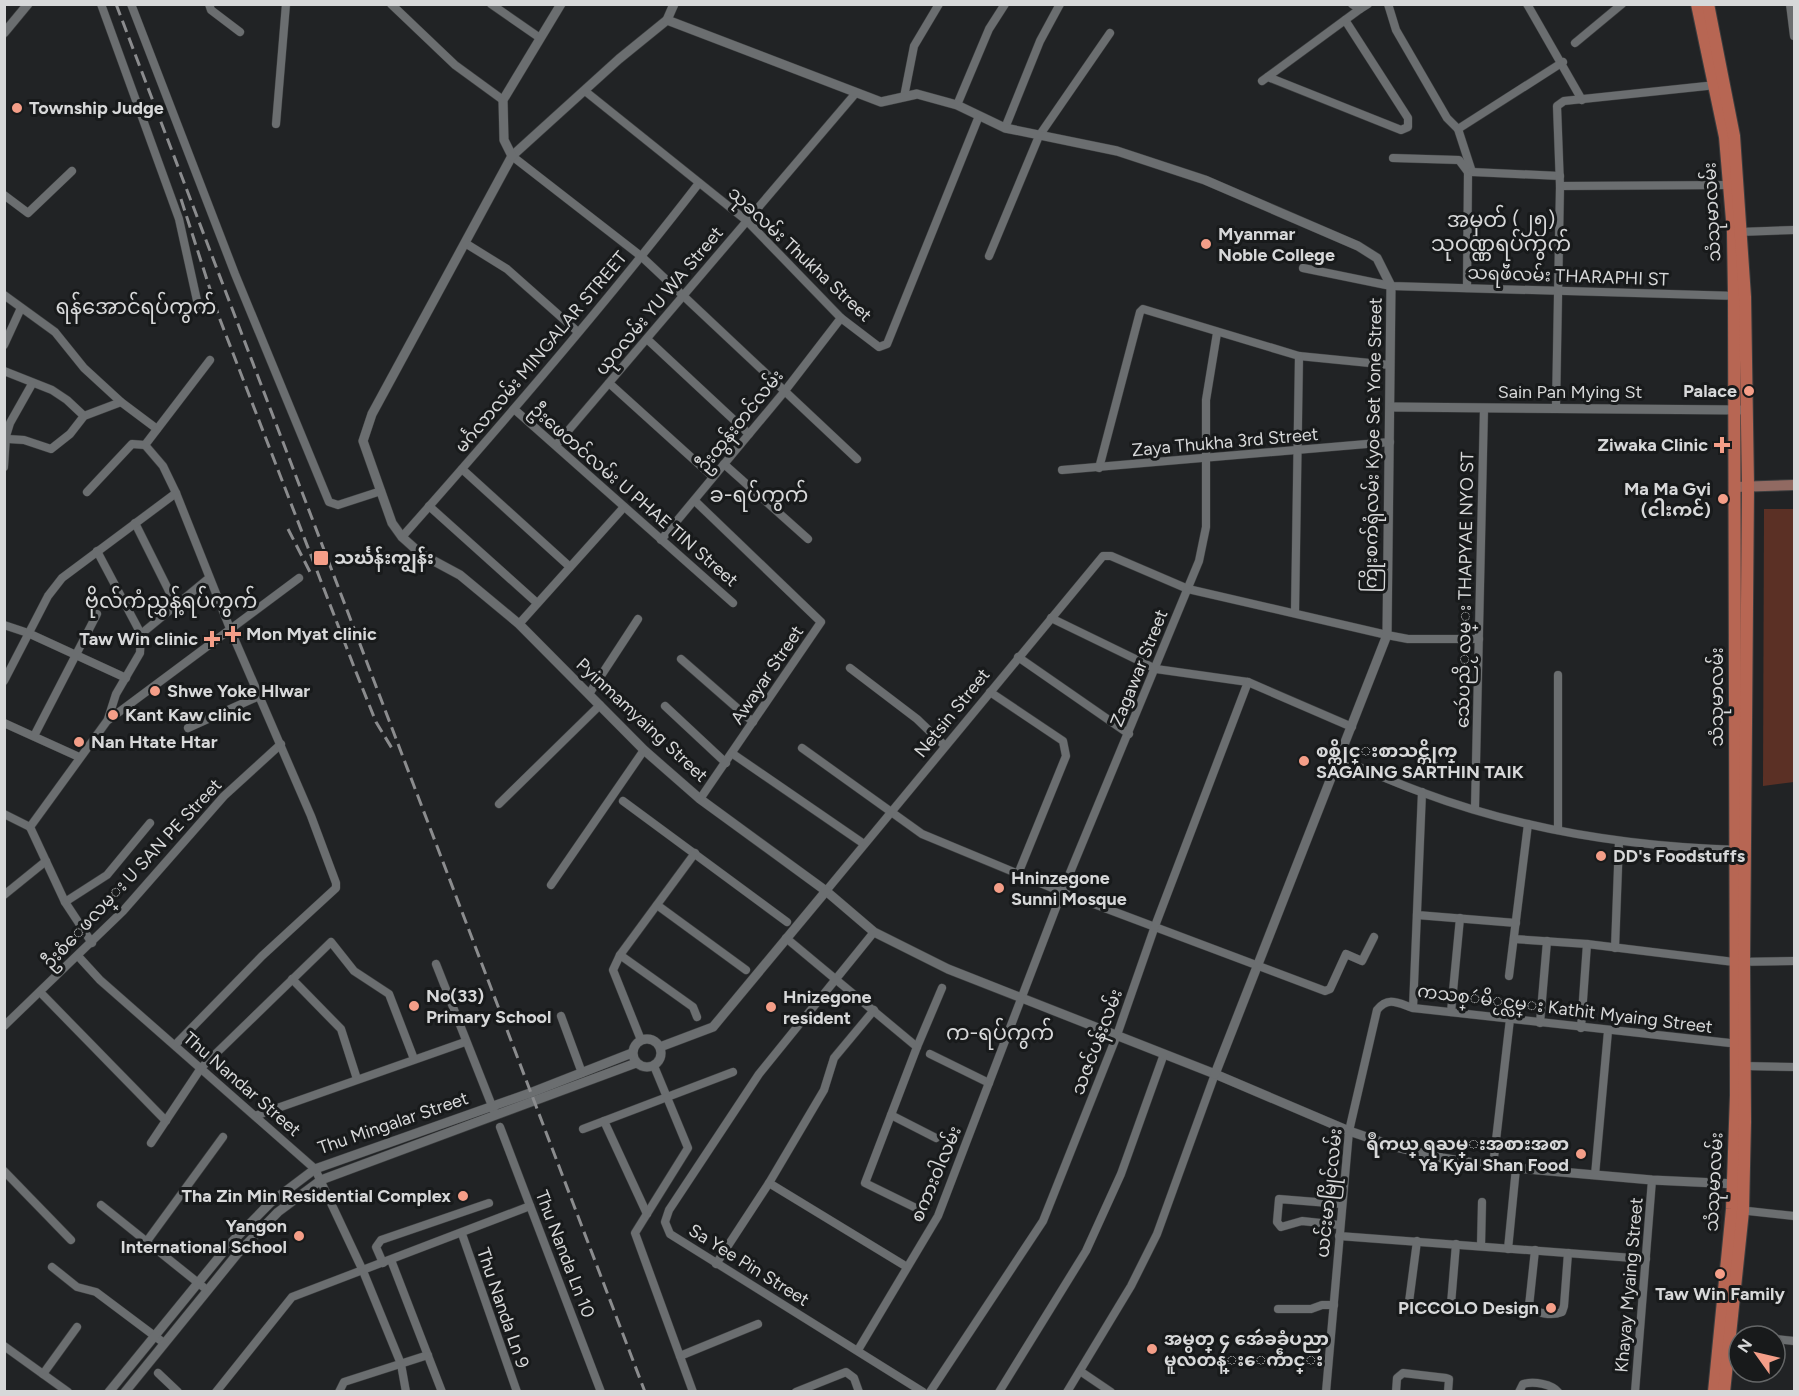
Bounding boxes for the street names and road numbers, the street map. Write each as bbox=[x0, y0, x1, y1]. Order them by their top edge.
street label: သံသုမာလမ်း bbox=[1696, 161, 1730, 262]
street label: သုခလမ်း Thukha Street bbox=[721, 180, 878, 329]
street label: ယုဝလမ်း YU WA Street bbox=[589, 221, 731, 382]
street label: မင်္ဂလာလမ်း MINGALAR STREET bbox=[449, 245, 632, 457]
street label: သရဖီလမ်း THARAPHI ST bbox=[1467, 258, 1669, 295]
street label: ကြိုးစက်ရုံလမ်း Kyoe Set Yone Street bbox=[1356, 297, 1391, 593]
street label: ဦးထွန်းတင်လမ်း bbox=[690, 364, 791, 479]
street label: Sain Pan Mying St bbox=[1498, 381, 1642, 403]
street label: ဦးဖေတင်လမ်း U PHAE TIN Street bbox=[523, 397, 744, 595]
street label: Zaya Thukha 3rd Street bbox=[1131, 423, 1319, 461]
street label: သေဴပညိႂလမ္း THAPYAE NYO ST bbox=[1449, 451, 1482, 728]
street label: Zagawar Street bbox=[1106, 606, 1173, 730]
street label: Awayar Street bbox=[726, 621, 808, 729]
street label: သံသုမာလမ်း bbox=[1704, 647, 1732, 747]
street label: Pyinmamyaing Street bbox=[572, 653, 712, 787]
street label: Netsin Street bbox=[909, 664, 995, 762]
street label: ဦးစံေဖလမ္း U SAN PE Street bbox=[37, 773, 229, 977]
street label: ကသစ္ဴမိႂင္လမ္း Kathit Myaing Street bbox=[1416, 977, 1714, 1042]
street label: သဇင်ပန်းလမ်း bbox=[1065, 985, 1131, 1099]
street label: Thu Nandar Street bbox=[179, 1027, 305, 1141]
street label: Thu Mingalar Street bbox=[315, 1087, 471, 1159]
street label: စကားဝါလမ်း bbox=[904, 1122, 966, 1225]
street label: ယင်းမာမြိုင်လမ်း bbox=[1308, 1127, 1351, 1259]
street label: သံသုမာလမ်း bbox=[1698, 1132, 1732, 1233]
street label: Thu Nanda Ln 10 bbox=[531, 1187, 599, 1321]
street label: Khayay Myaing Street bbox=[1610, 1196, 1648, 1373]
street label: Sa Yee Pin Street bbox=[685, 1219, 814, 1311]
street label: Thu Nanda Ln 9 bbox=[472, 1245, 534, 1371]

